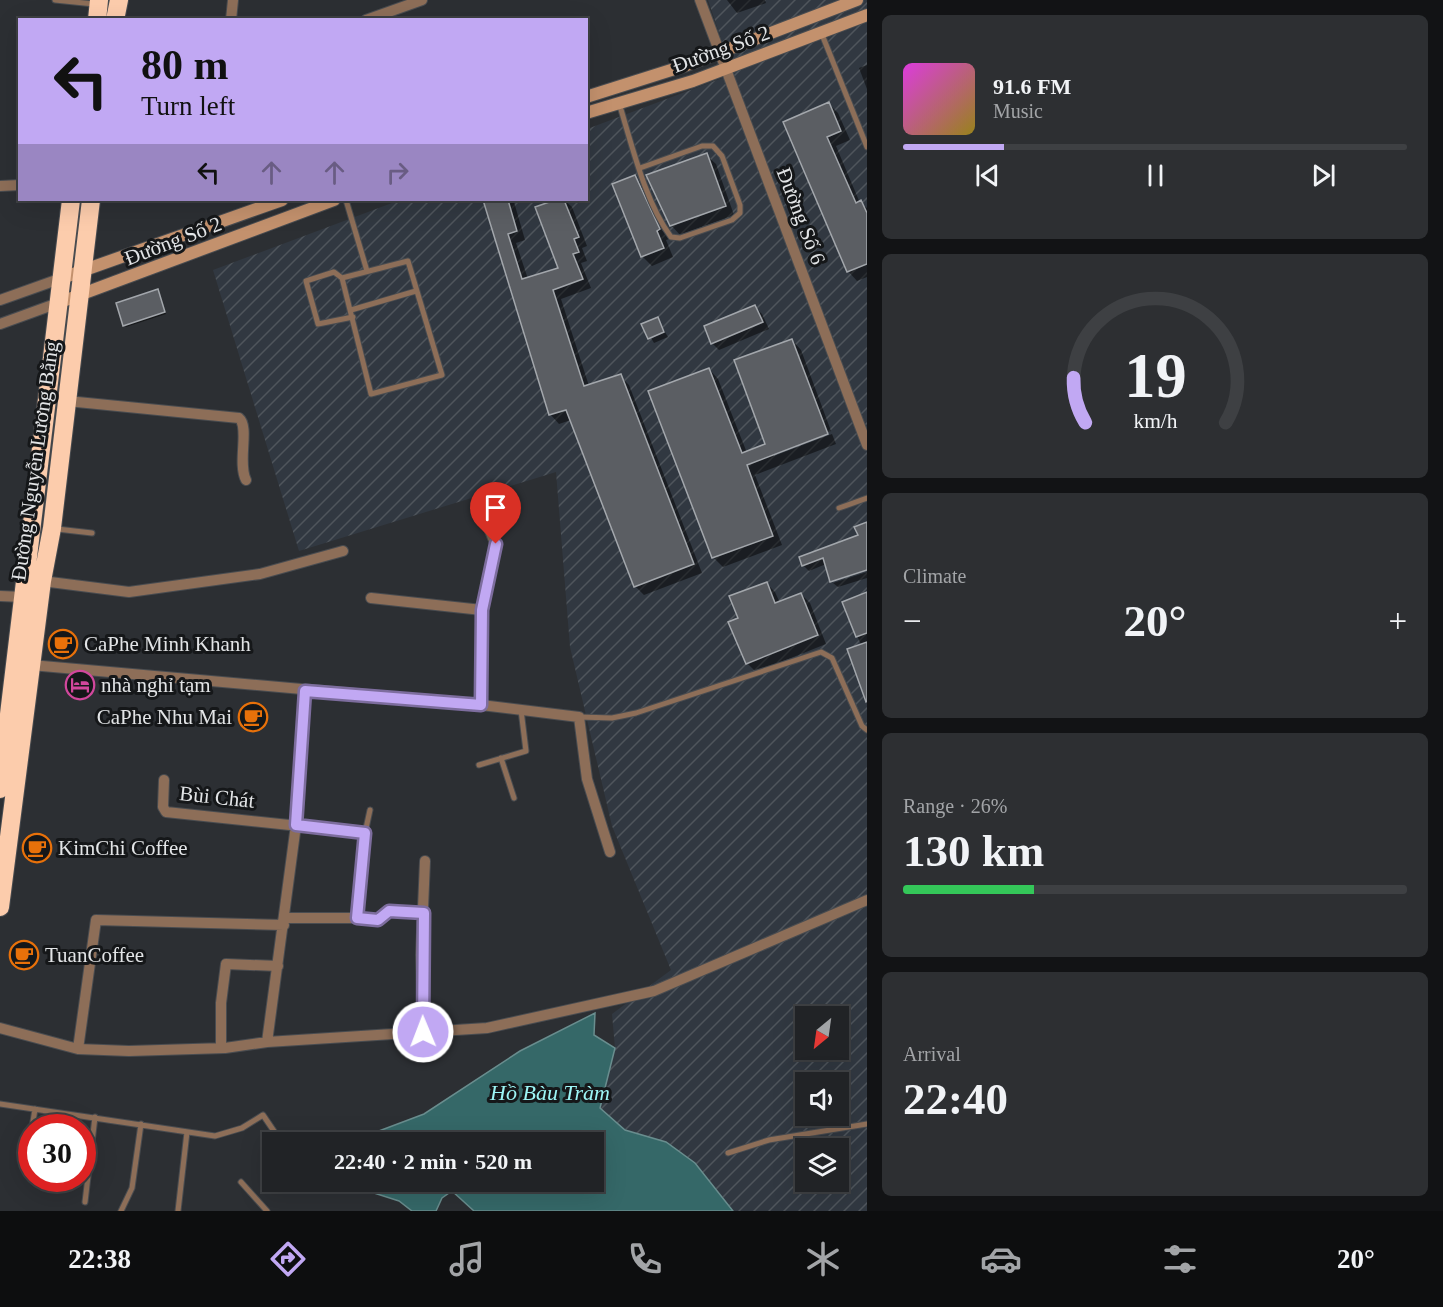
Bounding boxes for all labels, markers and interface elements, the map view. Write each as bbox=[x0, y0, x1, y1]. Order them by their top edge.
street label: Đường Số 2 bbox=[669, 20, 773, 78]
icon: left bbox=[42, 42, 120, 120]
text: 80 m bbox=[141, 42, 229, 88]
text: 91.6 FM bbox=[993, 74, 1071, 99]
text: Turn left bbox=[141, 91, 235, 121]
text: Music bbox=[993, 100, 1043, 122]
icon: left bbox=[192, 156, 225, 189]
icon: ahead bbox=[255, 156, 288, 189]
icon: ahead bbox=[318, 156, 351, 189]
icon: right bbox=[381, 156, 414, 189]
icon: previous bbox=[971, 159, 1004, 192]
icon: pause bbox=[1139, 159, 1172, 192]
icon: next bbox=[1307, 159, 1340, 192]
street label: Đường Số 6 bbox=[772, 164, 830, 268]
street label: Đường Số 2 bbox=[121, 212, 225, 270]
street label: Đường Nguyễn Lương Bằng bbox=[6, 339, 64, 582]
text: 19 bbox=[1124, 341, 1186, 410]
text: km/h bbox=[1133, 410, 1177, 434]
pin bbox=[470, 482, 521, 544]
icon: arrive bbox=[479, 491, 512, 524]
text: Climate bbox=[903, 565, 966, 587]
text: 20° bbox=[1124, 596, 1187, 646]
text: − bbox=[903, 603, 922, 639]
text: + bbox=[1388, 603, 1407, 639]
cafe icon: CaPhe Minh Khanh bbox=[47, 628, 79, 660]
place label: CaPhe Minh Khanh bbox=[84, 632, 251, 656]
hotel icon: nhà nghỉ tạm bbox=[64, 669, 96, 701]
place label: nhà nghỉ tạm bbox=[101, 673, 211, 697]
cafe icon: CaPhe Nhu Mai bbox=[237, 701, 269, 733]
place label: CaPhe Nhu Mai bbox=[97, 705, 232, 729]
street label: Bùi Chát bbox=[178, 781, 256, 813]
text: Range · 26% bbox=[903, 795, 1007, 817]
text: 130 km bbox=[903, 826, 1044, 876]
cafe icon: KimChi Coffee bbox=[21, 832, 53, 864]
place label: KimChi Coffee bbox=[58, 836, 188, 860]
cafe icon: TuanCoffee bbox=[8, 939, 40, 971]
place label: TuanCoffee bbox=[45, 943, 144, 967]
position arrow bbox=[391, 1000, 455, 1064]
north arrow bbox=[795, 1006, 849, 1060]
map controls bbox=[795, 1006, 849, 1192]
text: Arrival bbox=[903, 1043, 961, 1065]
button: sound bbox=[795, 1072, 849, 1126]
text: 22:40 bbox=[903, 1074, 1008, 1124]
water label: Hồ Bàu Tràm bbox=[489, 1080, 610, 1105]
speed limit sign: 30 bbox=[18, 1114, 96, 1192]
button: layers bbox=[795, 1138, 849, 1192]
text: 22:40 · 2 min · 520 m bbox=[334, 1149, 532, 1174]
icon: directions bbox=[267, 1238, 309, 1280]
icon: music bbox=[446, 1238, 488, 1280]
icon: phone bbox=[624, 1238, 666, 1280]
icon: climate bbox=[802, 1238, 844, 1280]
icon: car bbox=[980, 1238, 1022, 1280]
icon: filters bbox=[1159, 1238, 1201, 1280]
text: 22:38 bbox=[68, 1244, 131, 1274]
text: 20° bbox=[1337, 1244, 1375, 1274]

